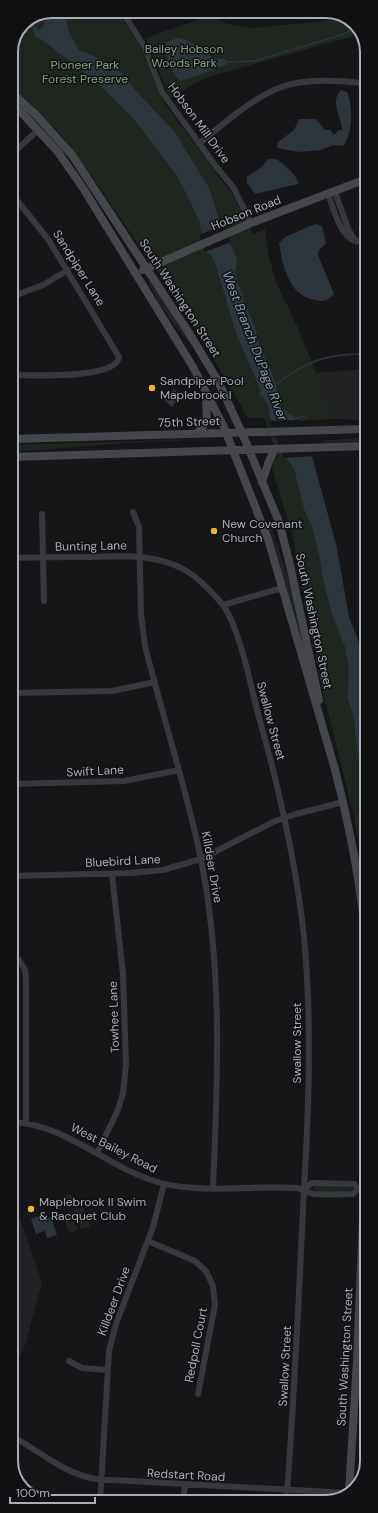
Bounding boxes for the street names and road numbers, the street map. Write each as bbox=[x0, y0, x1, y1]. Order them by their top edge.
street label: Hobson Mill Drive bbox=[164, 79, 234, 167]
street label: Hobson Road bbox=[209, 192, 283, 234]
street label: Sandpiper Lane bbox=[49, 227, 109, 309]
street label: South Washington Street bbox=[136, 236, 225, 361]
street label: 75th Street bbox=[158, 413, 221, 431]
street label: Bunting Lane bbox=[55, 537, 127, 555]
street label: South Washington Street bbox=[292, 552, 336, 691]
street label: Swallow Street bbox=[253, 680, 289, 762]
street label: Swift Lane bbox=[66, 761, 124, 780]
street label: Killdeer Drive bbox=[198, 830, 226, 904]
street label: Bluebird Lane bbox=[85, 851, 161, 871]
street label: Towhee Lane bbox=[105, 981, 123, 1053]
street label: Swallow Street bbox=[289, 1002, 305, 1084]
street label: West Bailey Road bbox=[68, 1119, 160, 1177]
street label: Killdeer Drive bbox=[94, 1264, 134, 1338]
street label: South Washington Street bbox=[333, 1287, 357, 1427]
street label: Redpoll Court bbox=[181, 1306, 211, 1384]
street label: Swallow Street bbox=[275, 1325, 295, 1407]
street label: Redstart Road bbox=[146, 1465, 226, 1485]

